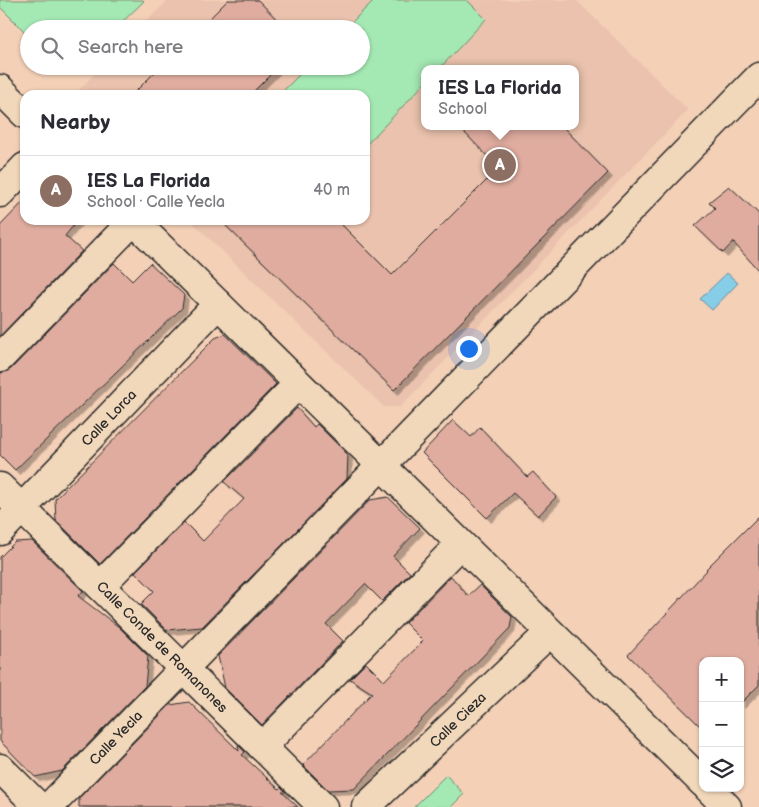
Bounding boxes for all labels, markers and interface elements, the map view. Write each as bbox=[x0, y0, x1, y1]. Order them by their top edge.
search box bbox=[20, 20, 370, 75]
icon: search bbox=[38, 34, 66, 62]
text: Search here bbox=[78, 36, 183, 59]
popup bbox=[421, 65, 579, 130]
text: IES La Florida bbox=[438, 77, 562, 100]
text: School bbox=[438, 100, 487, 119]
text: Nearby bbox=[40, 110, 110, 135]
pin: A bbox=[484, 146, 516, 184]
text: IES La Florida bbox=[87, 170, 210, 193]
text: A bbox=[51, 181, 61, 200]
text: 40 m bbox=[313, 181, 350, 200]
text: School · Calle Yecla bbox=[87, 193, 225, 212]
your location bbox=[456, 336, 482, 362]
street label: Calle Lorca bbox=[78, 386, 140, 450]
street label: Calle Conde de Romanones bbox=[93, 578, 231, 716]
map controls bbox=[699, 657, 744, 792]
button: + bbox=[699, 657, 744, 702]
street label: Calle Cieza bbox=[426, 689, 490, 751]
button: − bbox=[699, 702, 744, 747]
street label: Calle Yecla bbox=[86, 707, 146, 769]
button: layers bbox=[699, 747, 744, 792]

